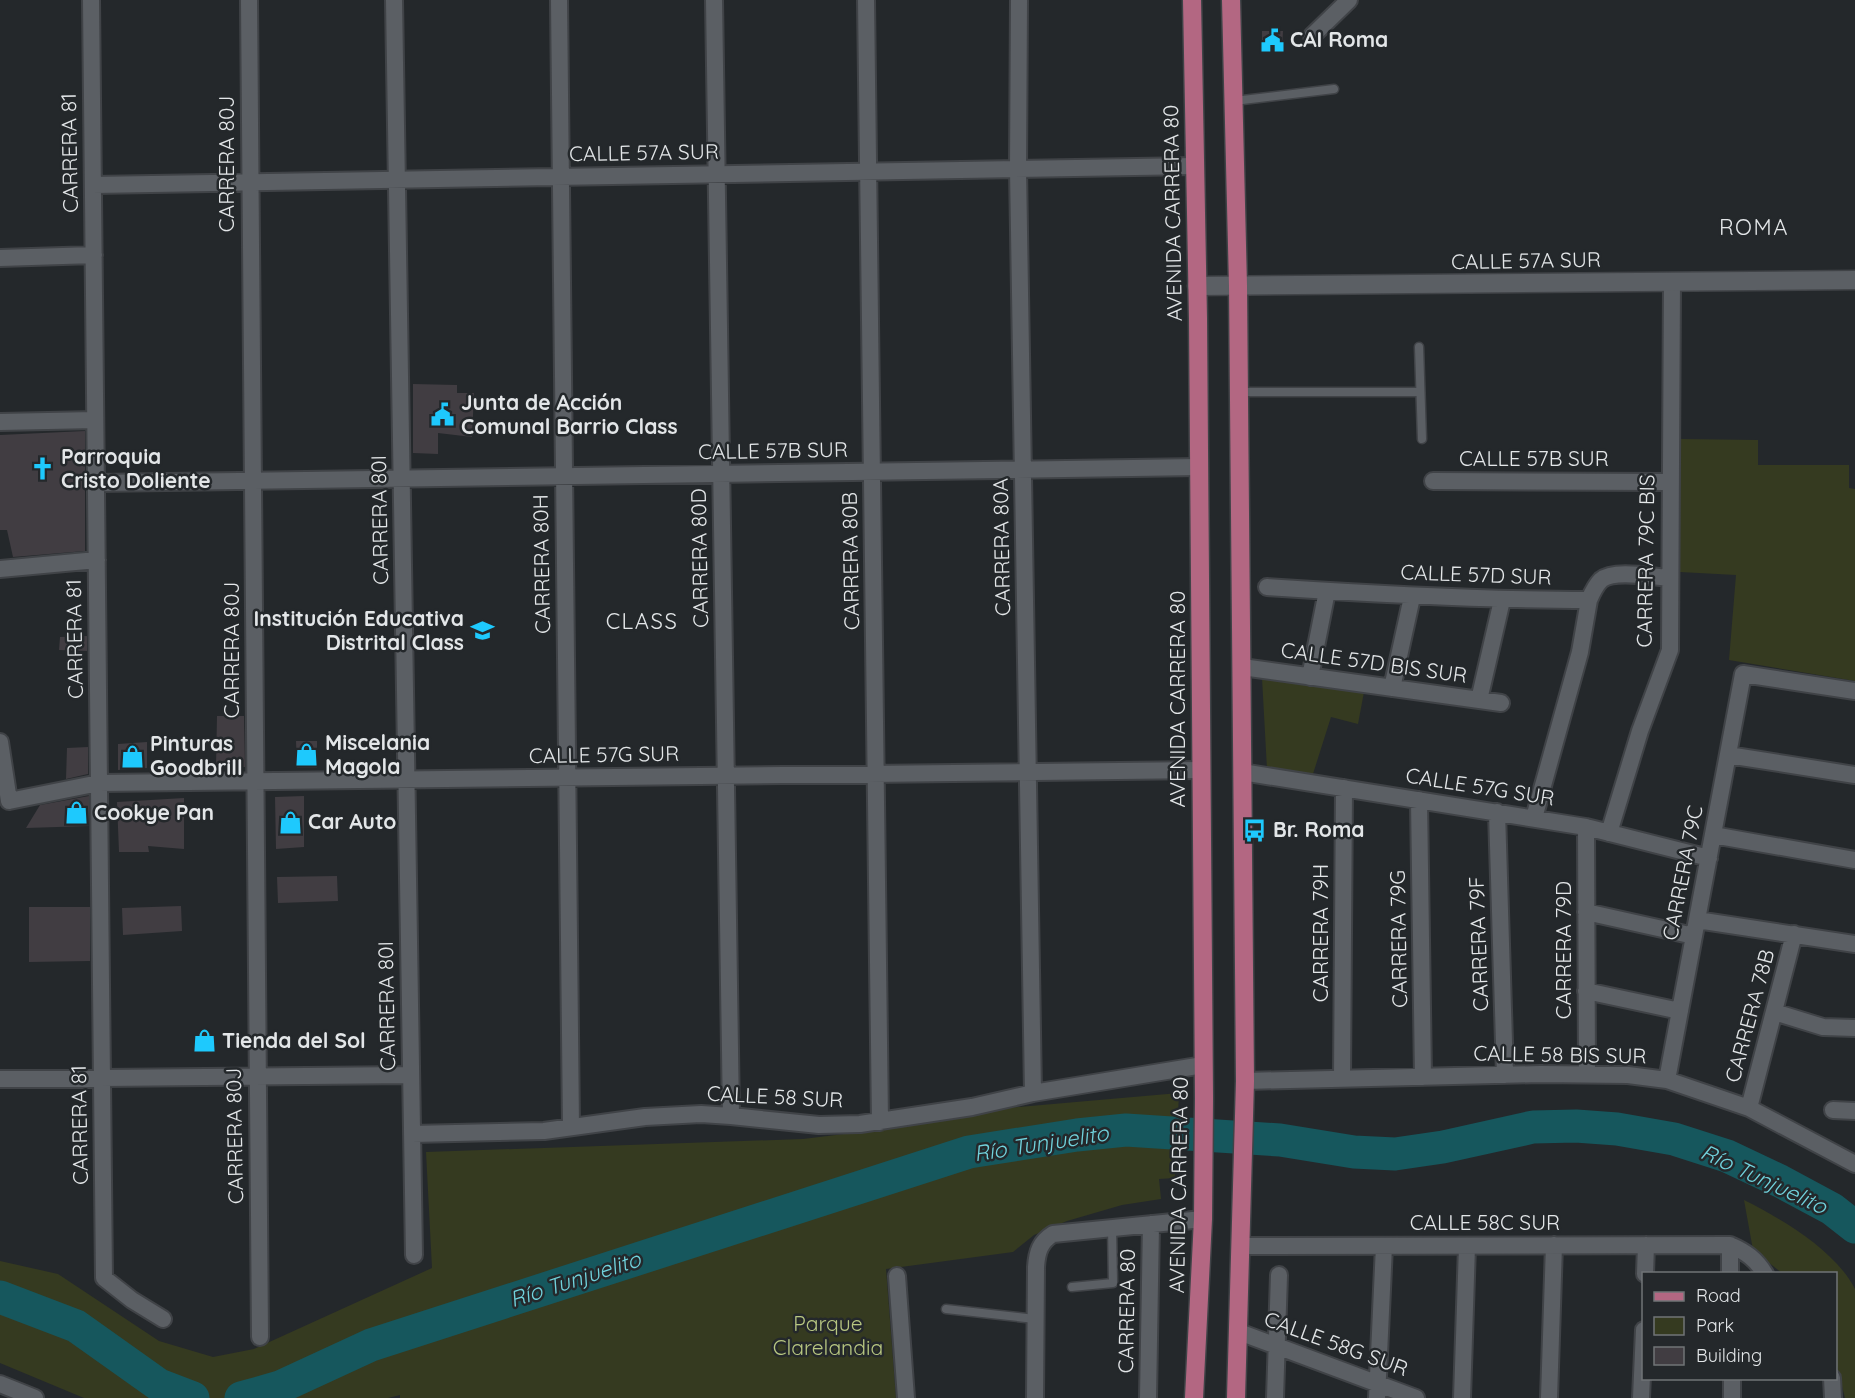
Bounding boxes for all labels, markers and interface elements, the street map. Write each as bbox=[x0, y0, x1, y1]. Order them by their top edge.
place label: CAI Roma bbox=[1290, 26, 1388, 52]
public building icon: CAI Roma bbox=[1259, 27, 1285, 53]
street label: CARRERA 81 bbox=[55, 93, 83, 213]
street label: CARRERA 80J bbox=[213, 96, 239, 232]
street label: AVENIDA CARRERA 80 bbox=[1157, 104, 1187, 322]
street label: CALLE 57A SUR bbox=[569, 138, 719, 166]
district label: ROMA bbox=[1719, 213, 1789, 241]
street label: CALLE 57A SUR bbox=[1451, 246, 1601, 274]
place label: Junta de Acción Comunal Barrio Class bbox=[461, 389, 678, 439]
public building icon: Junta de Acción Comunal Barrio Class bbox=[430, 402, 456, 428]
street label: CALLE 57B SUR bbox=[698, 436, 848, 464]
place label: Parroquia Cristo Doliente bbox=[61, 443, 211, 493]
street label: CALLE 57B SUR bbox=[1459, 445, 1609, 471]
street label: CARRERA 80I bbox=[365, 455, 393, 585]
church icon: Parroquia Cristo Doliente bbox=[30, 456, 56, 482]
street label: CARRERA 79C BIS bbox=[1630, 474, 1660, 648]
street label: CARRERA 80A bbox=[987, 478, 1015, 616]
street label: CARRERA 80D bbox=[685, 488, 713, 628]
street label: CARRERA 80B bbox=[836, 492, 864, 630]
street label: CARRERA 80H bbox=[527, 494, 555, 634]
street label: CALLE 57D SUR bbox=[1400, 558, 1552, 590]
street label: CARRERA 81 bbox=[60, 579, 88, 699]
street label: CARRERA 80J bbox=[218, 582, 244, 718]
street label: AVENIDA CARRERA 80 bbox=[1164, 591, 1190, 808]
place label: Institución Educativa Distrital Class bbox=[253, 605, 464, 655]
district label: CLASS bbox=[606, 607, 678, 635]
school or university icon: Institución Educativa Distrital Class bbox=[469, 618, 495, 644]
street label: CALLE 57D BIS SUR bbox=[1279, 636, 1469, 688]
place label: Miscelania Magola bbox=[325, 729, 430, 779]
place label: Pinturas Goodbrill bbox=[150, 730, 243, 780]
street label: CALLE 57G SUR bbox=[529, 740, 679, 768]
shop icon: Miscelania Magola bbox=[294, 742, 320, 768]
shop icon: Pinturas Goodbrill bbox=[119, 743, 145, 769]
street label: CALLE 57G SUR bbox=[1404, 761, 1556, 811]
place label: Cookye Pan bbox=[94, 799, 214, 825]
shop icon: Cookye Pan bbox=[63, 800, 89, 826]
street label: CARRERA 79C bbox=[1656, 803, 1708, 943]
place label: Car Auto bbox=[308, 808, 396, 834]
shop icon: Car Auto bbox=[277, 809, 303, 835]
place label: Br. Roma bbox=[1273, 816, 1364, 842]
bus stop icon: Br. Roma bbox=[1242, 817, 1268, 843]
street label: CARRERA 79H bbox=[1307, 864, 1333, 1002]
street label: CARRERA 79G bbox=[1384, 870, 1412, 1008]
street label: CARRERA 79F bbox=[1463, 876, 1493, 1012]
street label: CARRERA 79D bbox=[1550, 881, 1576, 1019]
street label: CARRERA 80I bbox=[372, 941, 400, 1071]
street label: CARRERA 78B bbox=[1719, 946, 1779, 1085]
place label: Tienda del Sol bbox=[222, 1027, 366, 1053]
shop icon: Tienda del Sol bbox=[191, 1028, 217, 1054]
street label: CALLE 58 BIS SUR bbox=[1473, 1039, 1647, 1069]
street label: CARRERA 81 bbox=[65, 1065, 93, 1185]
street label: CARRERA 80J bbox=[220, 1068, 248, 1204]
street label: AVENIDA CARRERA 80 bbox=[1163, 1076, 1193, 1294]
street label: CALLE 58 SUR bbox=[706, 1079, 844, 1113]
water label: Río Tunjuelito bbox=[972, 1118, 1112, 1167]
water label: Río Tunjuelito bbox=[1696, 1138, 1833, 1221]
street label: CALLE 58C SUR bbox=[1410, 1209, 1560, 1235]
water label: Río Tunjuelito bbox=[506, 1244, 646, 1313]
street label: CARRERA 80 bbox=[1112, 1248, 1140, 1373]
legend bbox=[1642, 1272, 1837, 1380]
text: Road bbox=[1696, 1284, 1741, 1307]
street label: CALLE 58G SUR bbox=[1261, 1305, 1412, 1381]
park label: Parque Clarelandia bbox=[773, 1310, 883, 1360]
text: Park bbox=[1696, 1314, 1734, 1337]
text: Building bbox=[1696, 1344, 1762, 1367]

